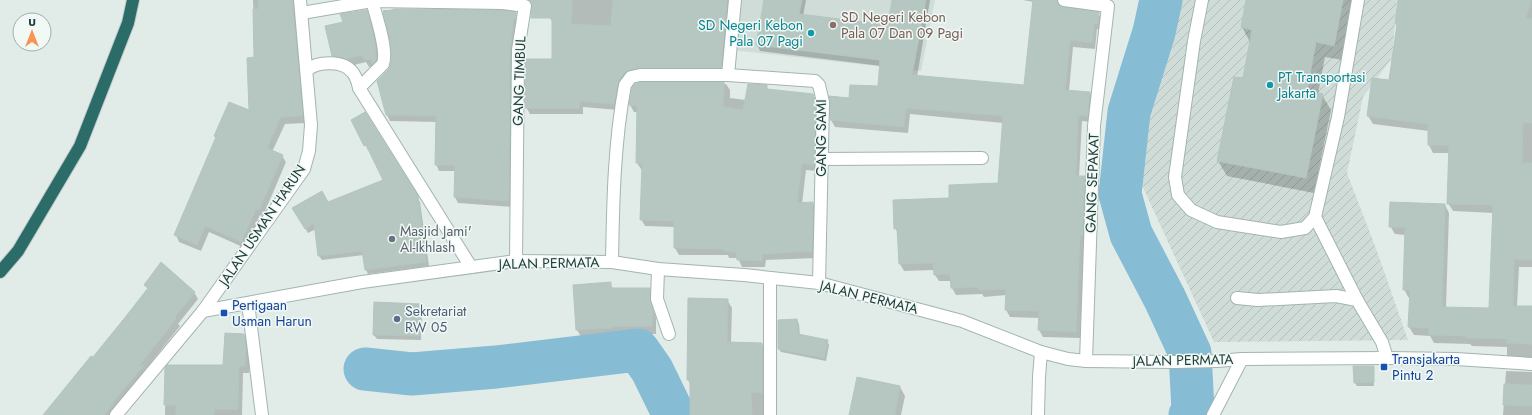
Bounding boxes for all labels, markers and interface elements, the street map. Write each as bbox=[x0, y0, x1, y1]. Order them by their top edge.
place label: SD Negeri Kebon Pala 07 Dan 09 Pagi bbox=[841, 7, 963, 43]
north arrow bbox=[12, 12, 52, 52]
text: U bbox=[28, 14, 36, 30]
place label: SD Negeri Kebon Pala 07 Pagi bbox=[698, 15, 803, 51]
marker: SD Negeri Kebon Pala 07 Dan 09 Pagi bbox=[828, 20, 838, 30]
marker: SD Negeri Kebon Pala 07 Pagi bbox=[806, 28, 816, 38]
street label: GANG TIMBUL bbox=[507, 35, 531, 126]
place label: PT Transportasi Jakarta bbox=[1276, 67, 1366, 103]
marker: PT Transportasi Jakarta bbox=[1265, 80, 1275, 90]
street label: GANG SAMI bbox=[811, 99, 831, 177]
street label: GANG SEPAKAT bbox=[1080, 132, 1104, 233]
street label: JALAN USMAN HARUN bbox=[213, 160, 310, 291]
place label: Masjid Jami' Al-Ikhlash bbox=[400, 221, 472, 257]
marker: Masjid Jami' Al-Ikhlash bbox=[387, 234, 397, 244]
street label: JALAN PERMATA bbox=[496, 252, 600, 274]
street label: JALAN PERMATA bbox=[816, 275, 921, 319]
place label: Pertigaan Usman Harun bbox=[232, 295, 312, 331]
place label: Sekretariat RW 05 bbox=[405, 301, 467, 337]
marker: Pertigaan Usman Harun bbox=[219, 308, 229, 318]
marker: Sekretariat RW 05 bbox=[392, 314, 402, 324]
street label: JALAN PERMATA bbox=[1130, 349, 1234, 371]
place label: Transjakarta Pintu 2 bbox=[1392, 349, 1460, 385]
marker: Transjakarta Pintu 2 bbox=[1379, 362, 1389, 372]

